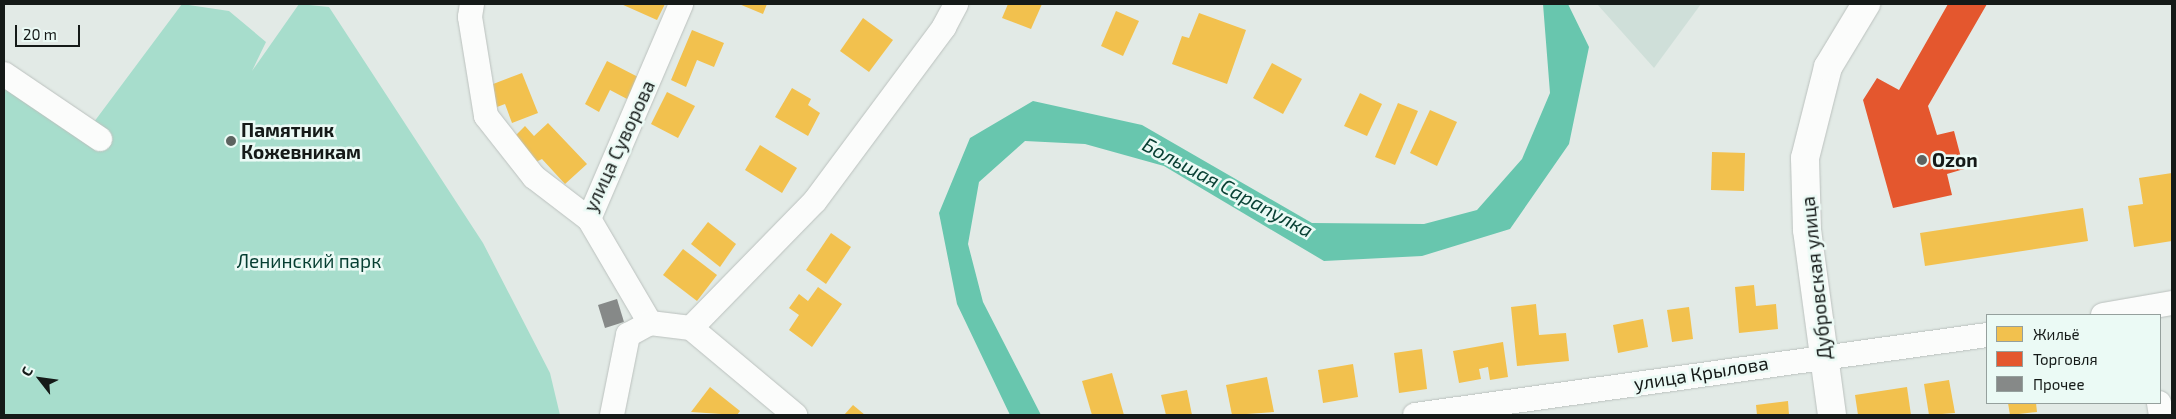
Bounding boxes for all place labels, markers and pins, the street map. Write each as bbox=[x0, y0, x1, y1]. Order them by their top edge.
place label: Памятник Кожевникам bbox=[241, 119, 361, 163]
marker: Памятник Кожевникам bbox=[225, 135, 237, 147]
place label: Ozon bbox=[1932, 149, 1978, 171]
marker: Ozon bbox=[1916, 154, 1928, 166]

